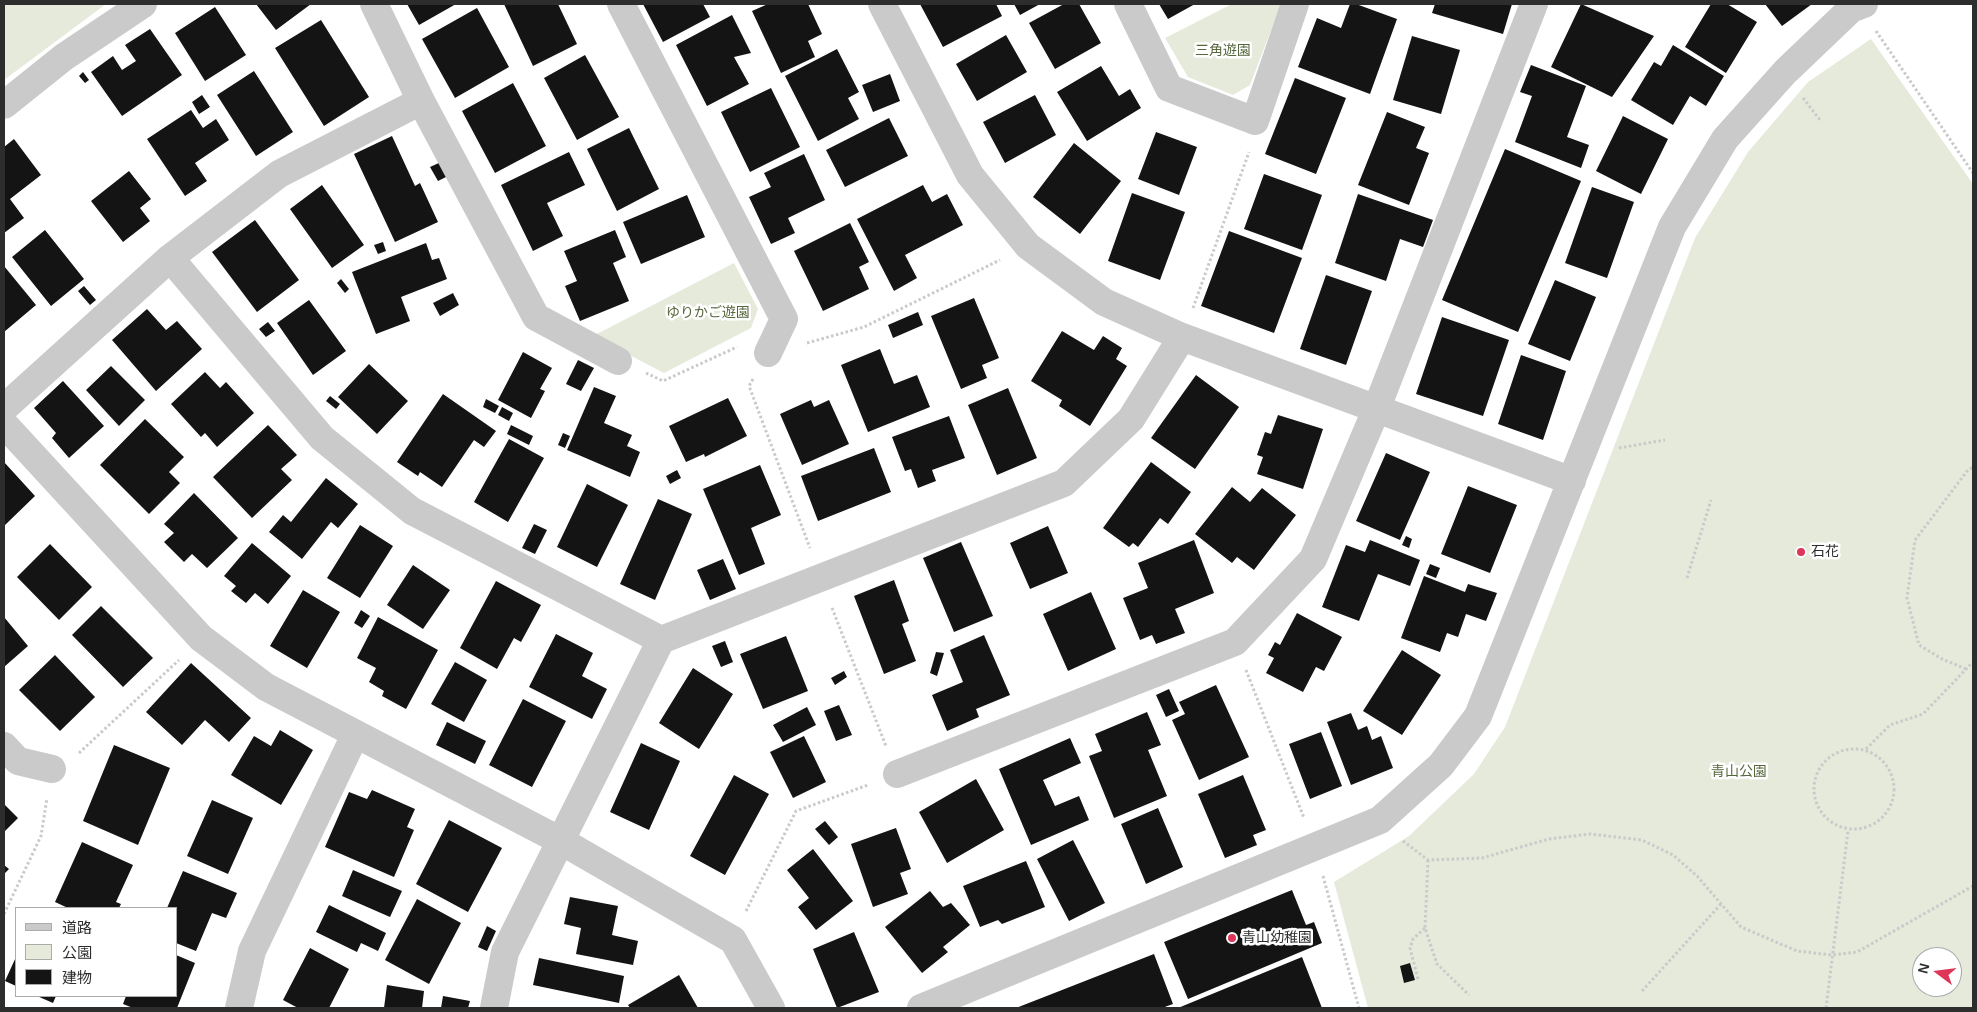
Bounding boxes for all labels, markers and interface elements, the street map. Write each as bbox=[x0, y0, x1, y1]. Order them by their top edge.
park label: 三角遊園 bbox=[1195, 43, 1251, 59]
park label: ゆりかご遊園 bbox=[666, 305, 750, 321]
place label: 石花 bbox=[1811, 544, 1839, 560]
marker: 石花 bbox=[1795, 546, 1807, 558]
park label: 青山公園 bbox=[1711, 764, 1767, 780]
legend bbox=[15, 907, 178, 997]
text: 道路 bbox=[62, 919, 92, 936]
place label: 青山幼稚園 bbox=[1242, 930, 1312, 946]
marker: 青山幼稚園 bbox=[1226, 932, 1238, 944]
text: 公園 bbox=[62, 944, 92, 961]
north arrow bbox=[1912, 947, 1962, 997]
text: N bbox=[1914, 961, 1933, 975]
text: 建物 bbox=[62, 969, 92, 986]

